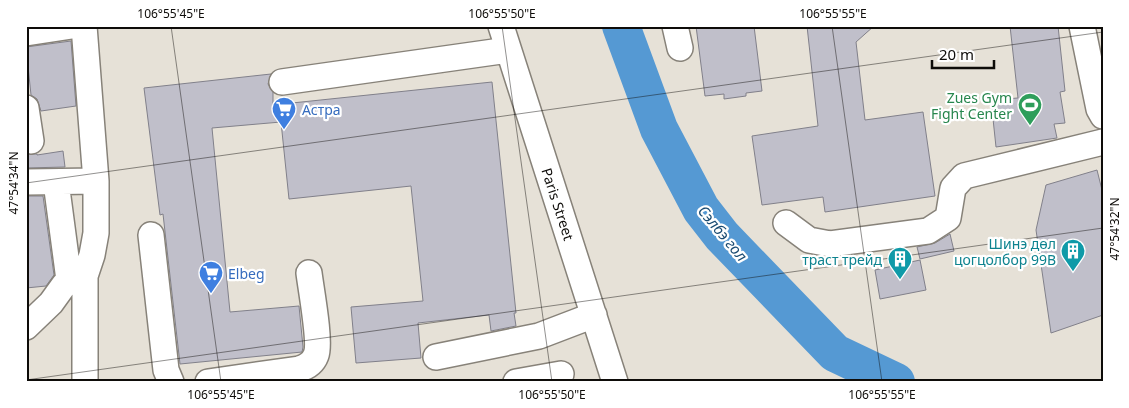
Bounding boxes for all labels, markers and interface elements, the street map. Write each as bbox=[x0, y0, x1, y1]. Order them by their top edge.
text: 106°55'45"E bbox=[137, 5, 205, 22]
text: 106°55'50"E bbox=[468, 5, 536, 22]
text: 106°55'55"E bbox=[799, 5, 867, 22]
scale bar bbox=[932, 38, 994, 70]
text: 20 m bbox=[939, 44, 974, 64]
place label: Zues Gym Fight Center bbox=[931, 88, 1012, 123]
sports icon: Zues Gym Fight Center bbox=[1017, 92, 1043, 126]
supermarket icon: Астра bbox=[271, 96, 297, 130]
place label: Астра bbox=[302, 100, 341, 119]
text: 47°54'34"N bbox=[5, 151, 22, 215]
street label: Paris Street bbox=[537, 165, 579, 243]
text: 47°54'32"N bbox=[1106, 197, 1123, 261]
water label: Сэлбэ гол bbox=[694, 201, 753, 265]
place label: Шинэ дөл цогцолбор 99В bbox=[954, 234, 1056, 269]
building icon: Шинэ дөл цогцолбор 99В bbox=[1060, 238, 1086, 272]
building icon: траст трейд bbox=[887, 246, 913, 280]
place label: траст трейд bbox=[802, 250, 882, 269]
supermarket icon: Elbeg bbox=[198, 260, 224, 294]
place label: Elbeg bbox=[228, 264, 265, 283]
text: 106°55'45"E bbox=[187, 386, 255, 403]
text: 106°55'50"E bbox=[518, 386, 586, 403]
text: 106°55'55"E bbox=[848, 386, 916, 403]

